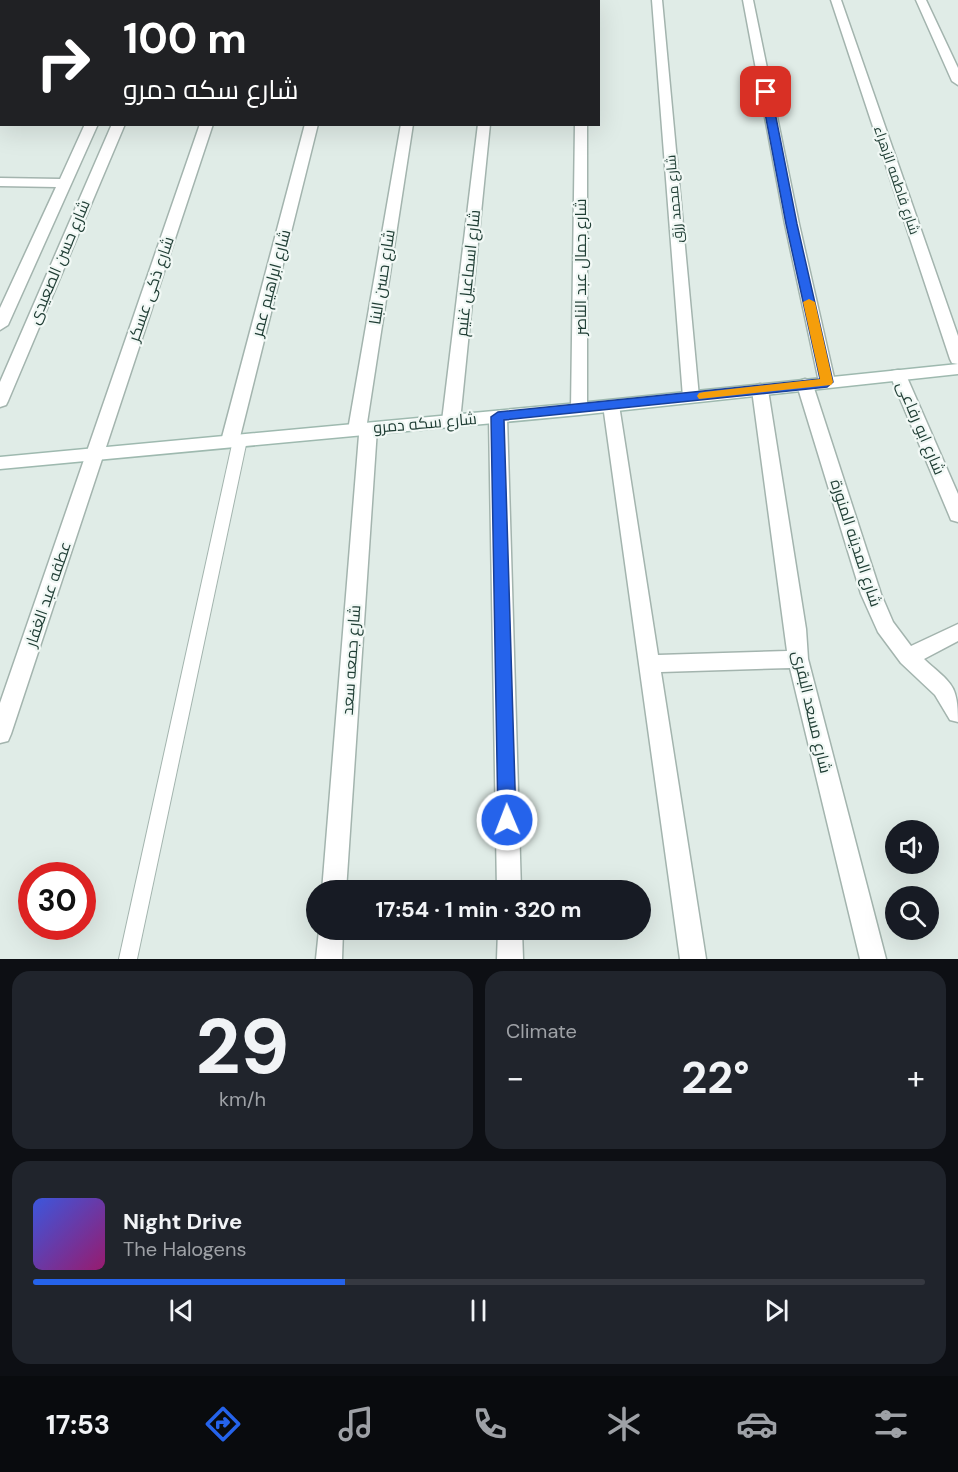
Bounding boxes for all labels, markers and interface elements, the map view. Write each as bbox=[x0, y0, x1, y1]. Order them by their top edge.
text: 100 m bbox=[123, 11, 247, 66]
icon: right bbox=[24, 24, 102, 102]
pin bbox=[740, 66, 791, 117]
text: شارع سكه دمرو bbox=[123, 72, 299, 107]
icon: arrive bbox=[749, 75, 782, 108]
street label: شارع فاطمه الزهراء bbox=[870, 123, 924, 237]
street label: شارع محمد رزق bbox=[661, 154, 687, 244]
street label: شارع حسن الصعيدى bbox=[23, 197, 96, 328]
street label: شارع جمال عبد الناصر bbox=[570, 198, 592, 337]
street label: شارع اسماعيل غنيم bbox=[451, 209, 486, 338]
street label: شارع ابراهيم عمر bbox=[246, 227, 296, 340]
street label: شارع حسن البنا bbox=[364, 228, 401, 326]
street label: شارع ذكى عسكر bbox=[123, 234, 180, 346]
street label: شارع ابو رفاعى bbox=[891, 378, 950, 478]
street label: شارع سكه دمرو bbox=[372, 408, 478, 439]
street label: شارع المدينه المنورة bbox=[825, 477, 887, 610]
street label: عطفه عبد الغفار bbox=[20, 538, 76, 650]
street label: شارع جمعه سعد bbox=[337, 604, 366, 716]
street label: شارع مسعد البقرى bbox=[787, 649, 836, 776]
position arrow bbox=[475, 788, 539, 852]
map controls bbox=[885, 820, 939, 940]
button: sound bbox=[885, 820, 939, 874]
speed limit sign: 30 bbox=[18, 862, 96, 940]
button: search bbox=[885, 886, 939, 940]
text: 17:54 · 1 min · 320 m bbox=[376, 895, 581, 924]
text: 29 bbox=[195, 996, 290, 1097]
text: Climate bbox=[506, 1018, 577, 1044]
text: 22° bbox=[681, 1048, 750, 1107]
text: − bbox=[506, 1056, 524, 1099]
text: + bbox=[907, 1056, 925, 1099]
text: km/h bbox=[219, 1086, 266, 1112]
text: Night Drive bbox=[123, 1207, 242, 1236]
text: The Halogens bbox=[123, 1236, 246, 1262]
icon: previous bbox=[165, 1294, 198, 1327]
icon: pause bbox=[462, 1294, 495, 1327]
icon: next bbox=[760, 1294, 793, 1327]
icon: directions bbox=[202, 1403, 244, 1445]
icon: music bbox=[335, 1403, 377, 1445]
icon: phone bbox=[469, 1403, 511, 1445]
icon: climate bbox=[603, 1403, 645, 1445]
icon: car bbox=[736, 1403, 778, 1445]
icon: filters bbox=[870, 1403, 912, 1445]
text: 17:53 bbox=[46, 1407, 110, 1442]

